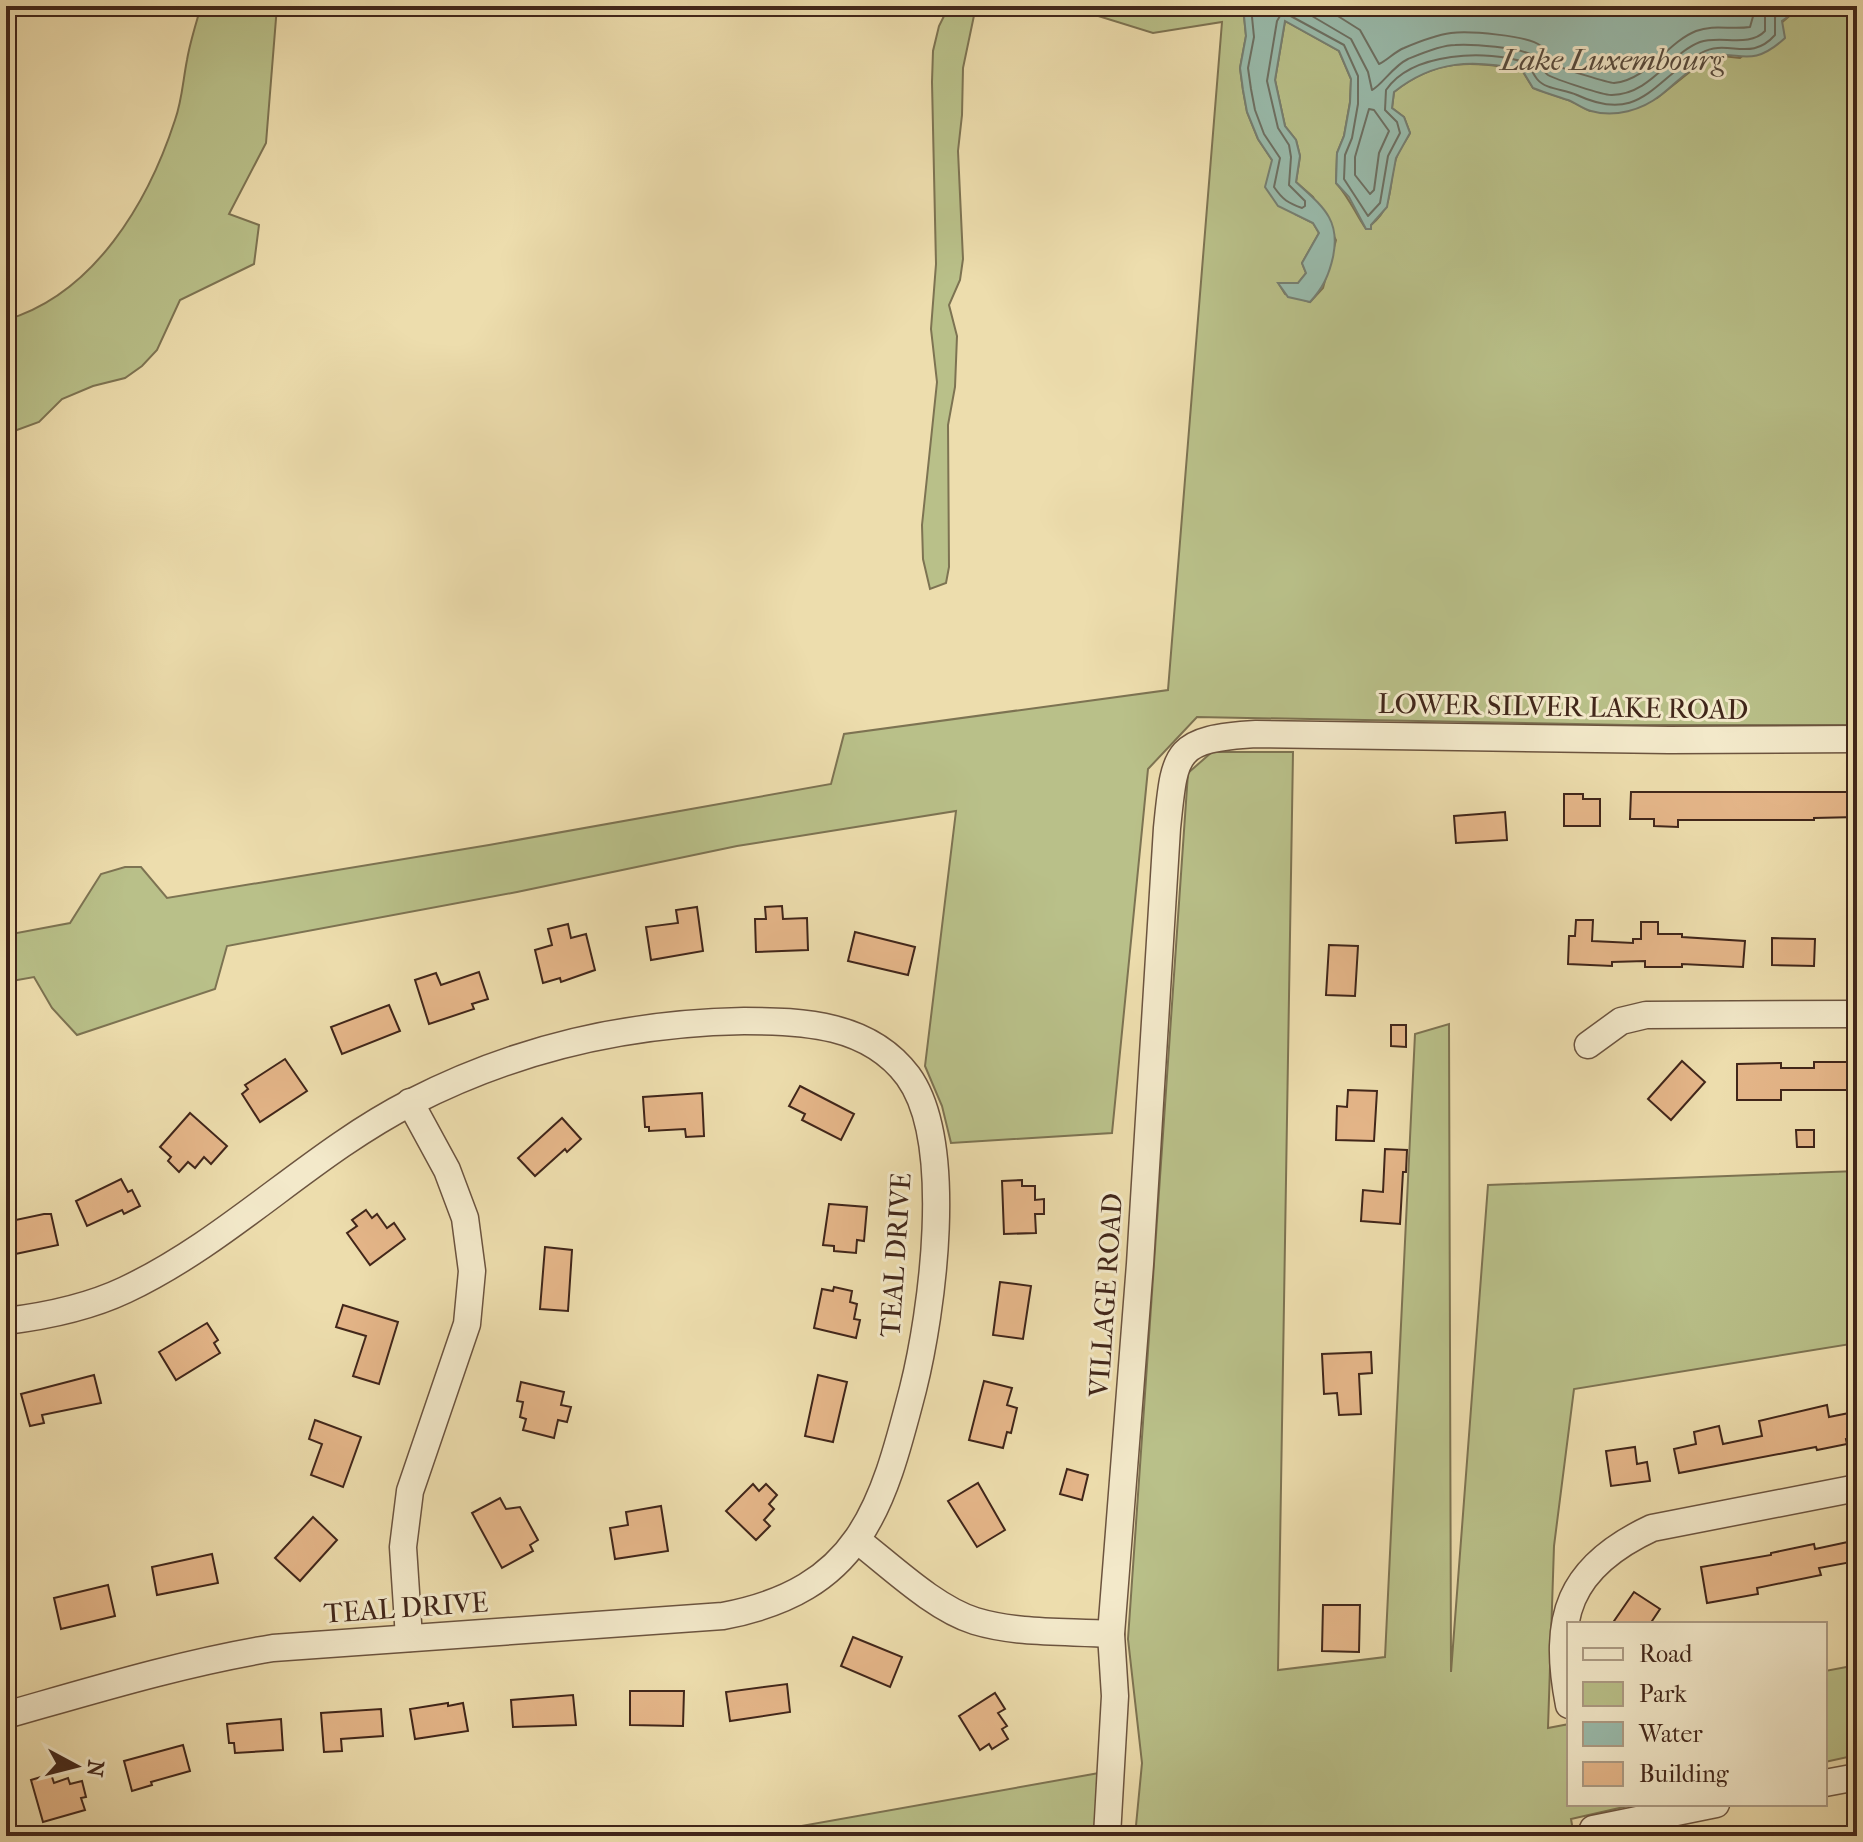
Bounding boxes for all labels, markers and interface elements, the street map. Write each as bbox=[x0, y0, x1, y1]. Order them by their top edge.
water label: Lake Luxembourg bbox=[1498, 43, 1725, 78]
street label: LOWER SILVER LAKE ROAD bbox=[1377, 687, 1749, 726]
street label: TEAL DRIVE bbox=[873, 1172, 918, 1338]
street label: VILLAGE ROAD bbox=[1082, 1192, 1129, 1399]
street label: TEAL DRIVE bbox=[323, 1585, 489, 1630]
legend bbox=[1567, 1622, 1827, 1806]
text: Road bbox=[1639, 1640, 1693, 1668]
text: Park bbox=[1639, 1680, 1687, 1708]
text: Water bbox=[1638, 1720, 1703, 1748]
north arrow bbox=[36, 1726, 116, 1806]
text: N bbox=[81, 1758, 109, 1778]
text: Building bbox=[1639, 1760, 1730, 1788]

